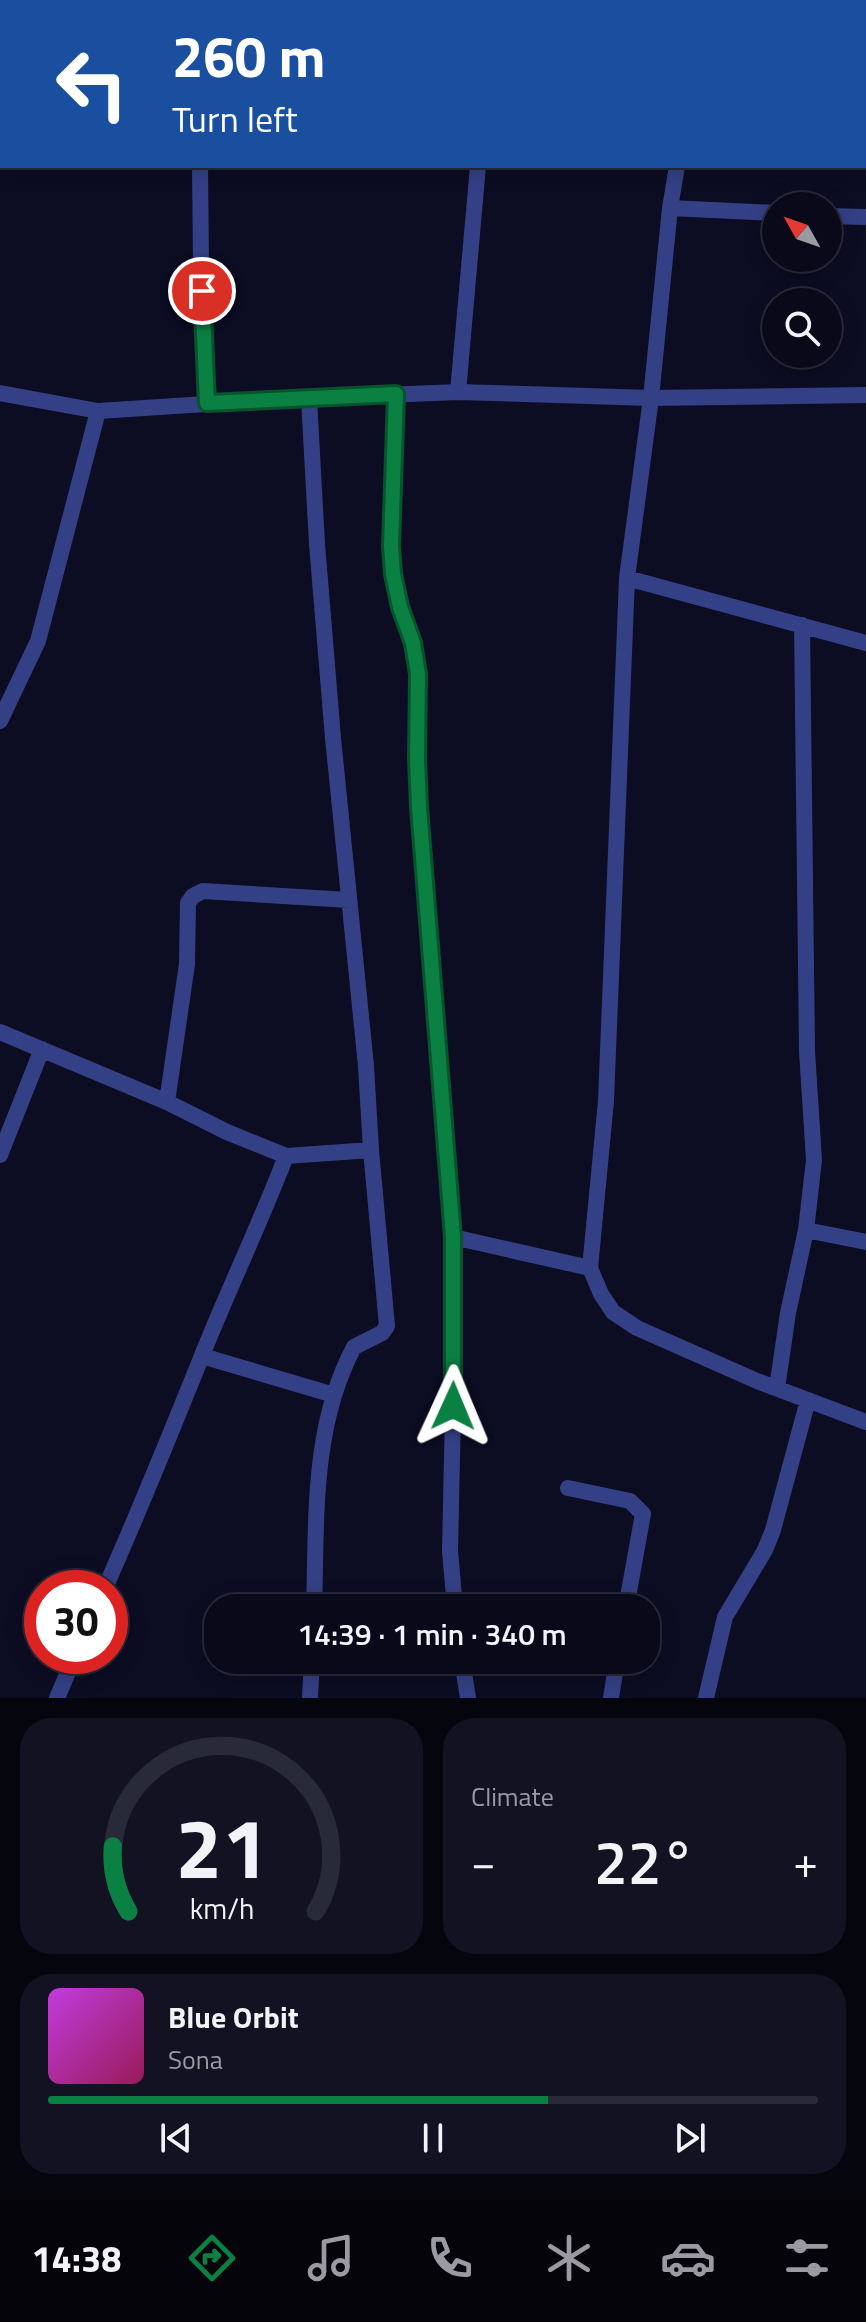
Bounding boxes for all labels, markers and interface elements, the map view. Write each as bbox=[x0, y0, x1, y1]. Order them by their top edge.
text: 260 m bbox=[172, 14, 325, 99]
icon: left bbox=[40, 32, 144, 136]
text: Turn left bbox=[172, 91, 298, 146]
north arrow bbox=[762, 192, 842, 272]
map controls bbox=[762, 192, 842, 368]
pin bbox=[168, 257, 236, 325]
icon: arrive bbox=[180, 269, 224, 313]
button: search bbox=[762, 288, 842, 368]
position arrow bbox=[411, 1364, 495, 1448]
speed limit sign: 30 bbox=[24, 1570, 128, 1674]
text: 14:39 · 1 min · 340 m bbox=[297, 1611, 567, 1657]
text: Climate bbox=[471, 1777, 554, 1816]
text: 21 bbox=[175, 1784, 268, 1910]
text: 22° bbox=[594, 1816, 695, 1907]
text: − bbox=[471, 1828, 496, 1895]
text: + bbox=[793, 1828, 818, 1895]
text: km/h bbox=[189, 1887, 254, 1930]
text: Blue Orbit bbox=[168, 1994, 299, 2040]
text: Sona bbox=[168, 2040, 223, 2079]
icon: previous bbox=[154, 2116, 198, 2160]
icon: pause bbox=[411, 2116, 455, 2160]
icon: next bbox=[668, 2116, 712, 2160]
icon: directions bbox=[184, 2230, 240, 2286]
icon: music bbox=[303, 2230, 359, 2286]
icon: phone bbox=[422, 2230, 478, 2286]
icon: climate bbox=[541, 2230, 597, 2286]
icon: car bbox=[660, 2230, 716, 2286]
icon: filters bbox=[779, 2230, 835, 2286]
text: 14:38 bbox=[31, 2231, 121, 2286]

